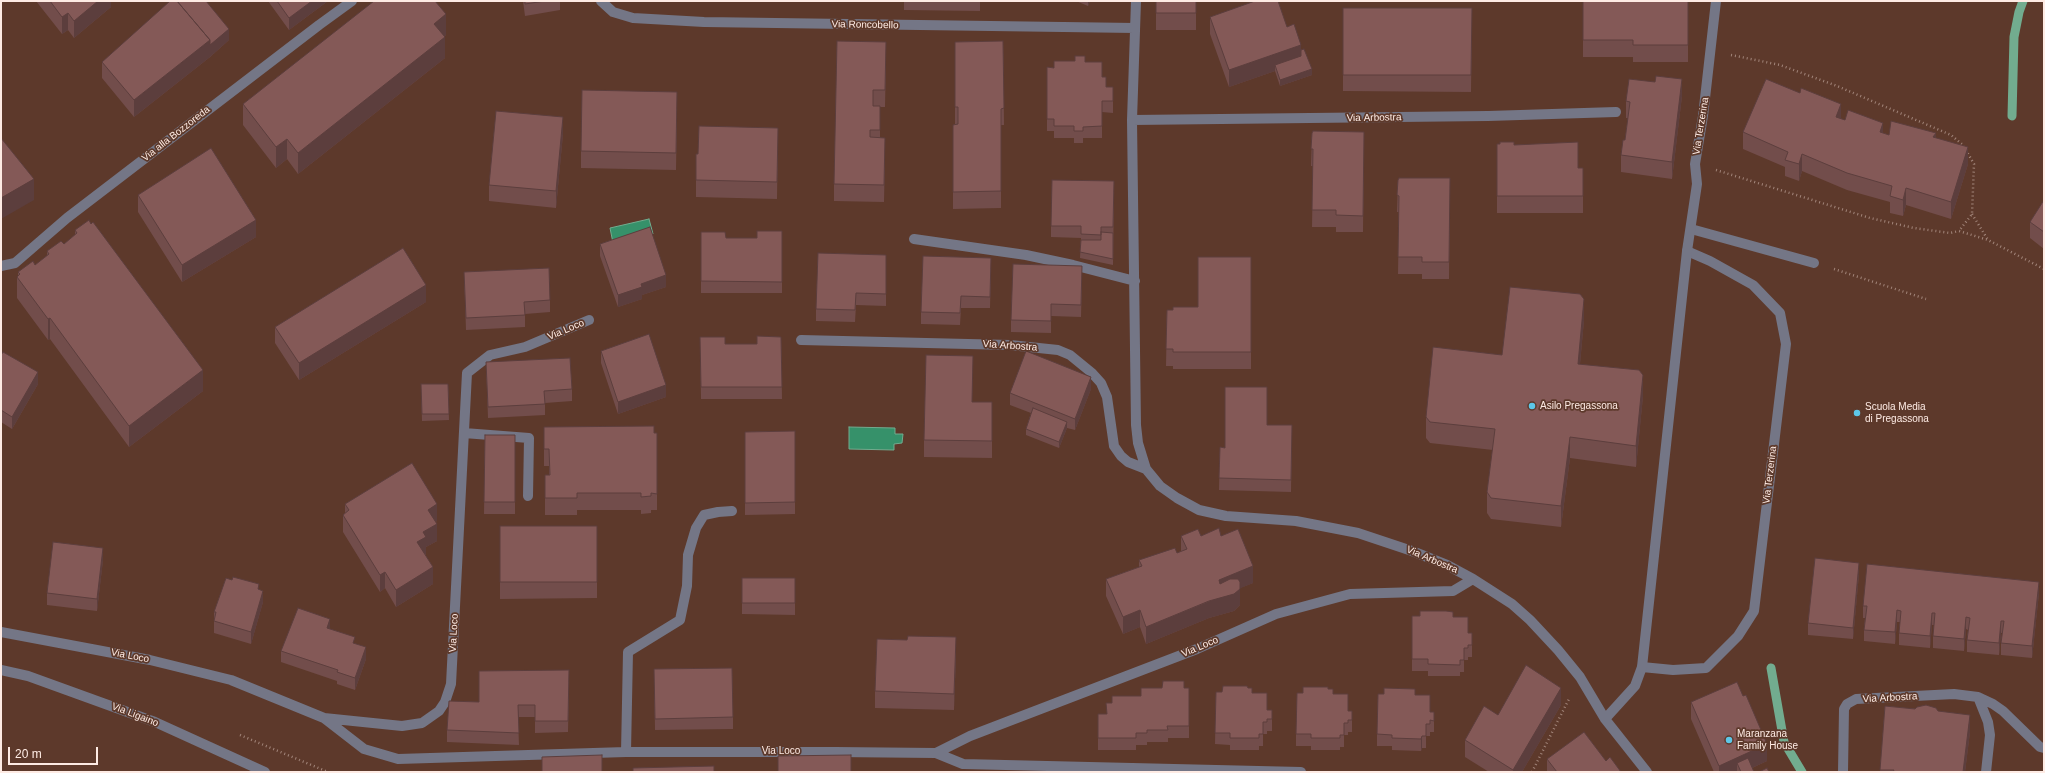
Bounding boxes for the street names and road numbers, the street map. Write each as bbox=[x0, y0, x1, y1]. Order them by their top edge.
street label: Via Roncobello bbox=[831, 18, 899, 32]
street label: Via Terzerina bbox=[1691, 96, 1711, 156]
street label: Via alla Bozzoreda bbox=[140, 104, 212, 164]
street label: Via Arbostra bbox=[1346, 112, 1402, 124]
street label: Via Loco bbox=[546, 317, 586, 343]
street label: Via Arbostra bbox=[982, 338, 1038, 354]
street label: Via Terzerina bbox=[1760, 445, 1780, 505]
street label: Via Arbostra bbox=[1404, 544, 1460, 576]
street label: Via Loco bbox=[447, 613, 461, 653]
street label: Via Loco bbox=[1180, 634, 1220, 660]
street label: Via Loco bbox=[110, 646, 150, 666]
street label: Via Arbostra bbox=[1862, 691, 1918, 705]
street label: Via Ligaino bbox=[110, 701, 160, 729]
street label: Via Loco bbox=[762, 745, 800, 757]

